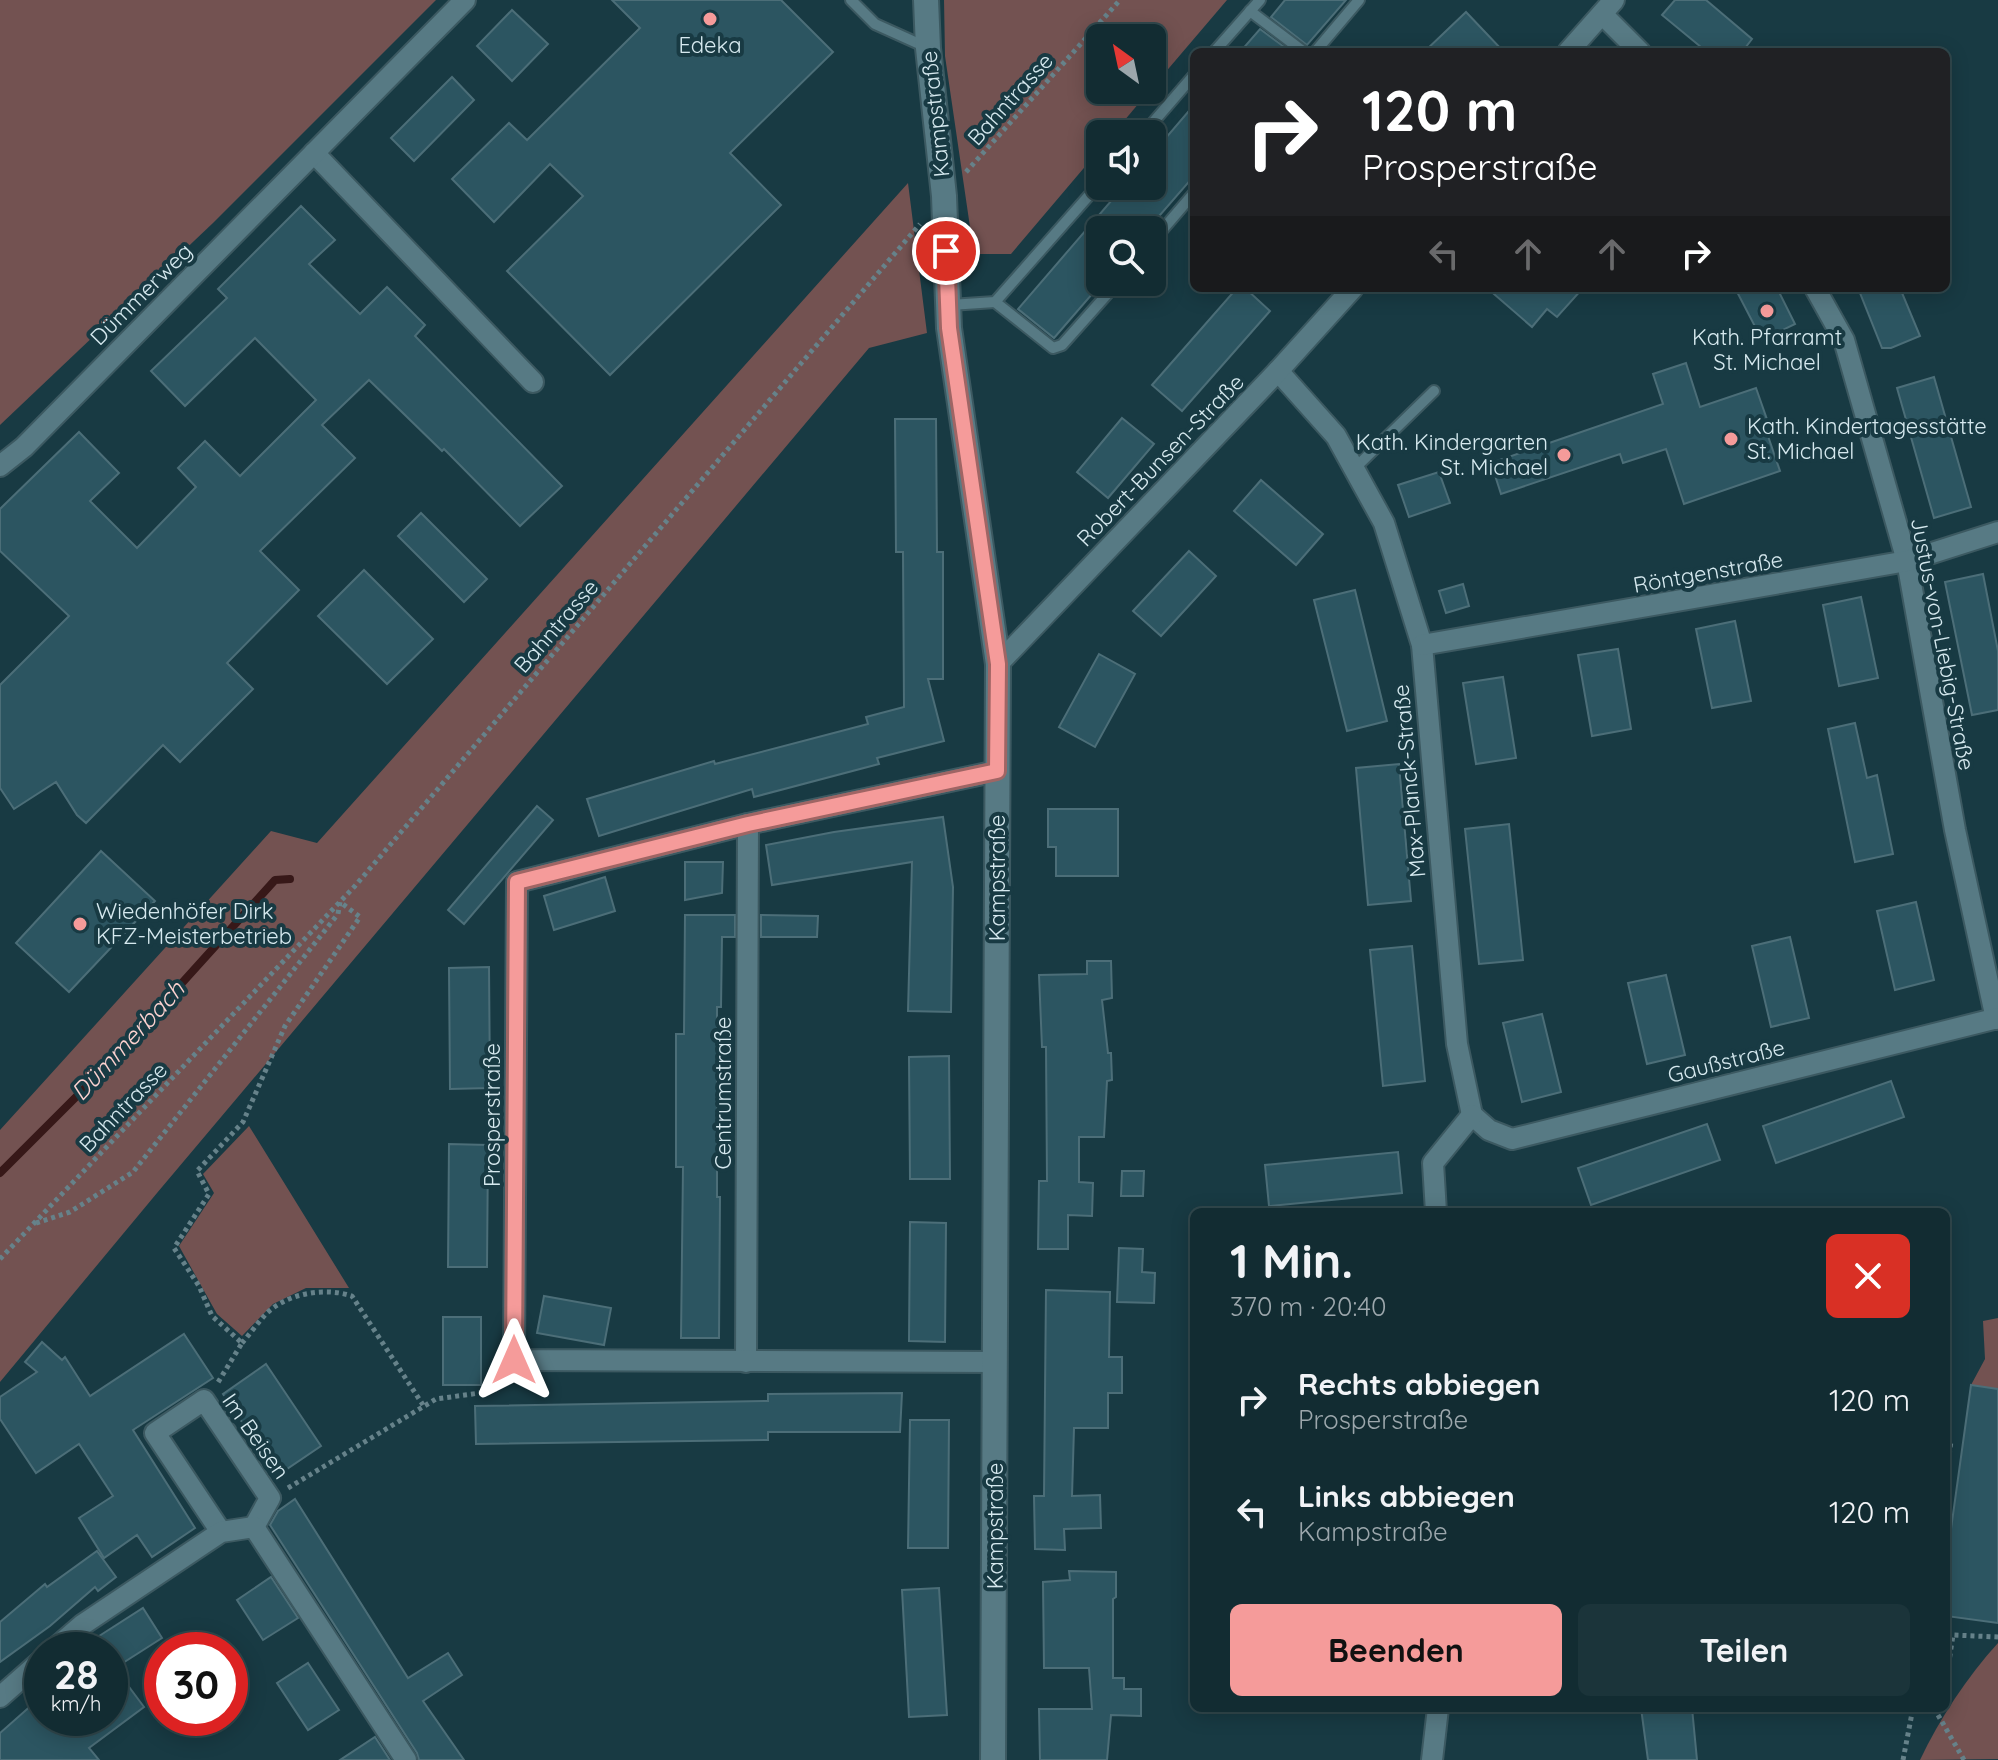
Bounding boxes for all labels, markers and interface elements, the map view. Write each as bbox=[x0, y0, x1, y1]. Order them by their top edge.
marker: Edeka bbox=[701, 10, 719, 28]
north arrow bbox=[1086, 24, 1166, 104]
map controls bbox=[1086, 24, 1166, 296]
place label: Edeka bbox=[678, 31, 742, 59]
street label: Bahntrasse bbox=[961, 47, 1059, 151]
street label: Kampstraße bbox=[914, 50, 956, 178]
text: 120 m bbox=[1362, 75, 1517, 145]
icon: right bbox=[1230, 80, 1334, 184]
button: sound bbox=[1086, 120, 1166, 200]
text: Prosperstraße bbox=[1362, 144, 1598, 189]
button: search bbox=[1086, 216, 1166, 296]
pin bbox=[912, 217, 980, 285]
icon: arrive bbox=[924, 229, 968, 273]
icon: left bbox=[1422, 232, 1466, 276]
icon: ahead bbox=[1506, 232, 1550, 276]
icon: ahead bbox=[1590, 232, 1634, 276]
icon: right bbox=[1674, 232, 1718, 276]
street label: Dümmerweg bbox=[84, 237, 198, 351]
marker: Kath. Pfarramt St. Michael bbox=[1758, 302, 1776, 320]
place label: Kath. Pfarramt St. Michael bbox=[1692, 323, 1842, 376]
street label: Robert-Bunsen-Straße bbox=[1070, 368, 1250, 552]
place label: Kath. Kindertagesstätte St. Michael bbox=[1747, 412, 1987, 465]
place label: Kath. Kindergarten St. Michael bbox=[1356, 428, 1548, 481]
marker: Kath. Kindertagesstätte St. Michael bbox=[1722, 430, 1740, 448]
marker: Kath. Kindergarten St. Michael bbox=[1555, 446, 1573, 464]
street label: Justus-von-Liebig-Straße bbox=[1905, 515, 1981, 773]
street label: Röntgenstraße bbox=[1631, 545, 1785, 599]
street label: Bahntrasse bbox=[508, 573, 604, 679]
street label: Max-Planck-Straße bbox=[1387, 683, 1431, 879]
street label: Kampstraße bbox=[983, 815, 1011, 941]
place label: Wiedenhöfer Dirk KFZ-Meisterbetrieb bbox=[96, 897, 292, 950]
marker: Wiedenhöfer Dirk KFZ-Meisterbetrieb bbox=[71, 915, 89, 933]
water label: Dümmerbach bbox=[64, 974, 191, 1106]
street label: Centrumstraße bbox=[709, 1016, 737, 1170]
street label: Gaußstraße bbox=[1665, 1033, 1787, 1089]
street label: Prosperstraße bbox=[478, 1043, 506, 1187]
street label: Bahntrasse bbox=[73, 1056, 173, 1158]
text: 1 Min. bbox=[1230, 1230, 1353, 1290]
button: close bbox=[1826, 1234, 1910, 1318]
text: 370 m · 20:40 bbox=[1230, 1290, 1386, 1323]
position arrow bbox=[472, 1318, 556, 1402]
text: Rechts abbiegen bbox=[1298, 1365, 1540, 1403]
icon: right bbox=[1230, 1378, 1274, 1422]
text: 120 m bbox=[1829, 1381, 1910, 1419]
street label: Im Beisen bbox=[216, 1388, 296, 1484]
text: Prosperstraße bbox=[1298, 1403, 1468, 1436]
street label: Kampstraße bbox=[981, 1463, 1009, 1589]
text: Links abbiegen bbox=[1298, 1477, 1515, 1515]
icon: left bbox=[1230, 1490, 1274, 1534]
text: 120 m bbox=[1829, 1493, 1910, 1531]
text: Kampstraße bbox=[1298, 1515, 1448, 1548]
button: Beenden bbox=[1230, 1604, 1562, 1696]
button: Teilen bbox=[1578, 1604, 1910, 1696]
speed limit sign: 30 bbox=[144, 1632, 248, 1736]
text: 28 bbox=[54, 1649, 98, 1699]
text: km/h bbox=[51, 1691, 101, 1716]

